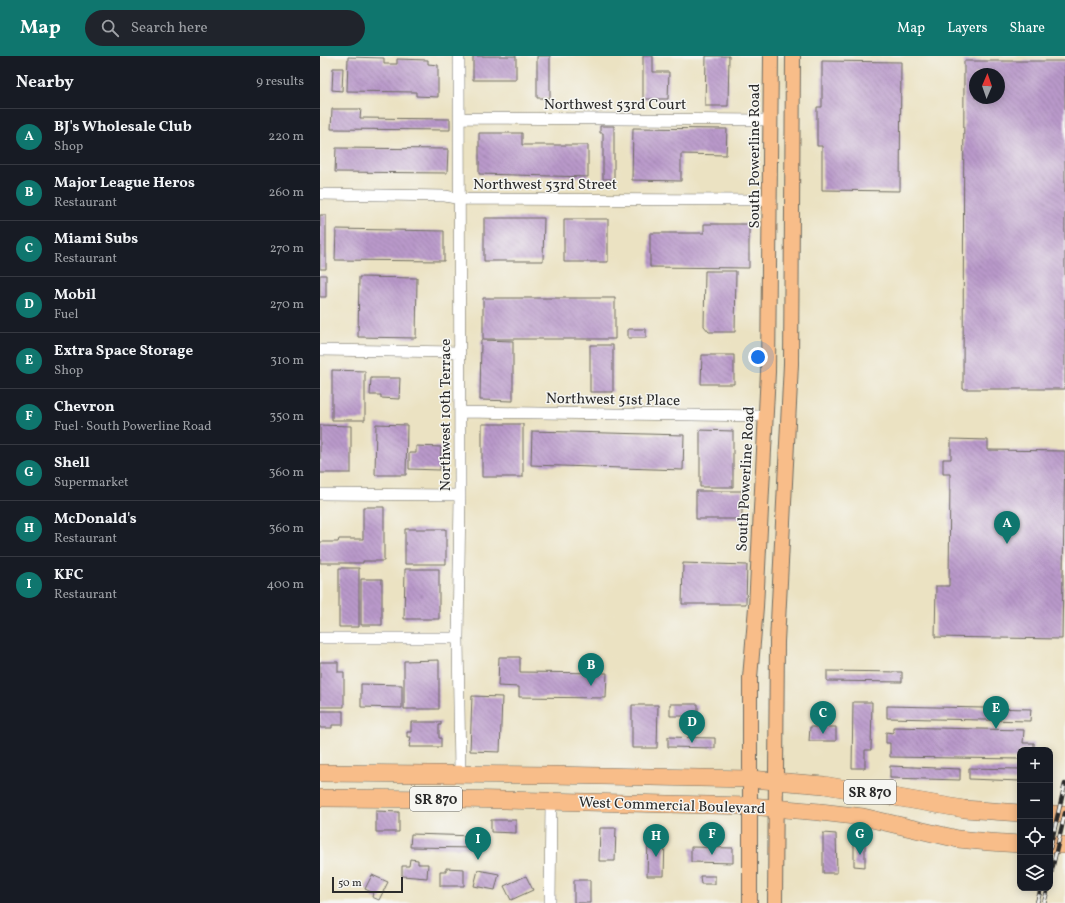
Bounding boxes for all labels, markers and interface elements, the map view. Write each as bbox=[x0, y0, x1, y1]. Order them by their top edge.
search box bbox=[85, 10, 365, 46]
text: Map bbox=[20, 15, 61, 41]
icon: search bbox=[99, 17, 121, 39]
text: Search here bbox=[131, 18, 208, 39]
text: Map bbox=[897, 19, 925, 38]
text: Layers bbox=[947, 19, 987, 38]
text: Share bbox=[1009, 19, 1045, 38]
north arrow bbox=[969, 68, 1005, 104]
text: Nearby bbox=[16, 71, 74, 94]
text: 9 results bbox=[256, 73, 304, 91]
street label: South Powerline Road bbox=[745, 84, 766, 228]
street label: Northwest 53rd Court bbox=[544, 95, 686, 116]
text: BJ's Wholesale Club bbox=[54, 117, 192, 138]
text: A bbox=[24, 128, 34, 146]
text: 220 m bbox=[268, 128, 304, 146]
text: Shop bbox=[54, 138, 83, 156]
text: Major League Heros bbox=[54, 173, 195, 194]
street label: Northwest 53rd Street bbox=[473, 175, 617, 196]
text: B bbox=[25, 184, 33, 202]
text: 260 m bbox=[269, 184, 304, 202]
text: Restaurant bbox=[54, 194, 117, 212]
text: Miami Subs bbox=[54, 229, 138, 250]
text: C bbox=[25, 240, 33, 258]
text: 270 m bbox=[270, 240, 304, 258]
text: Restaurant bbox=[54, 250, 117, 268]
text: Mobil bbox=[54, 285, 96, 306]
text: D bbox=[24, 296, 34, 314]
text: 270 m bbox=[270, 296, 304, 314]
text: Fuel bbox=[54, 306, 78, 324]
street label: Northwest 10th Terrace bbox=[436, 339, 457, 491]
text: Extra Space Storage bbox=[54, 341, 193, 362]
your location bbox=[748, 347, 768, 367]
text: E bbox=[25, 352, 33, 370]
text: 310 m bbox=[270, 352, 304, 370]
text: Shop bbox=[54, 362, 83, 380]
street label: Northwest 51st Place bbox=[546, 389, 680, 412]
text: Chevron bbox=[54, 397, 115, 418]
street label: South Powerline Road bbox=[732, 406, 761, 552]
text: F bbox=[25, 408, 33, 426]
text: 350 m bbox=[269, 408, 304, 426]
text: Fuel · South Powerline Road bbox=[54, 418, 212, 436]
text: Shell bbox=[54, 453, 90, 474]
text: G bbox=[24, 464, 34, 482]
text: 360 m bbox=[269, 464, 304, 482]
text: Supermarket bbox=[54, 474, 129, 492]
text: McDonald's bbox=[54, 509, 137, 530]
pin: A bbox=[994, 511, 1020, 544]
text: H bbox=[24, 520, 34, 538]
text: 360 m bbox=[269, 520, 304, 538]
text: Restaurant bbox=[54, 530, 117, 548]
text: KFC bbox=[54, 565, 83, 586]
text: I bbox=[27, 576, 31, 594]
text: 400 m bbox=[267, 576, 304, 594]
text: Restaurant bbox=[54, 586, 117, 604]
pin: B bbox=[578, 653, 604, 686]
pin: E bbox=[983, 696, 1009, 729]
pin: C bbox=[810, 701, 836, 734]
pin: D bbox=[679, 710, 705, 743]
map controls bbox=[1017, 747, 1053, 891]
button: + bbox=[1017, 747, 1053, 783]
road number: SR 870 bbox=[844, 780, 896, 804]
button: − bbox=[1017, 783, 1053, 819]
road number: SR 870 bbox=[410, 787, 462, 811]
street label: West Commercial Boulevard bbox=[578, 793, 766, 820]
button: locate bbox=[1017, 819, 1053, 855]
pin: F bbox=[699, 822, 725, 855]
pin: G bbox=[847, 822, 873, 855]
pin: H bbox=[643, 824, 669, 857]
pin: I bbox=[465, 827, 491, 860]
button: layers bbox=[1017, 855, 1053, 891]
scale bar bbox=[332, 875, 403, 894]
text: 50 m bbox=[338, 876, 362, 891]

